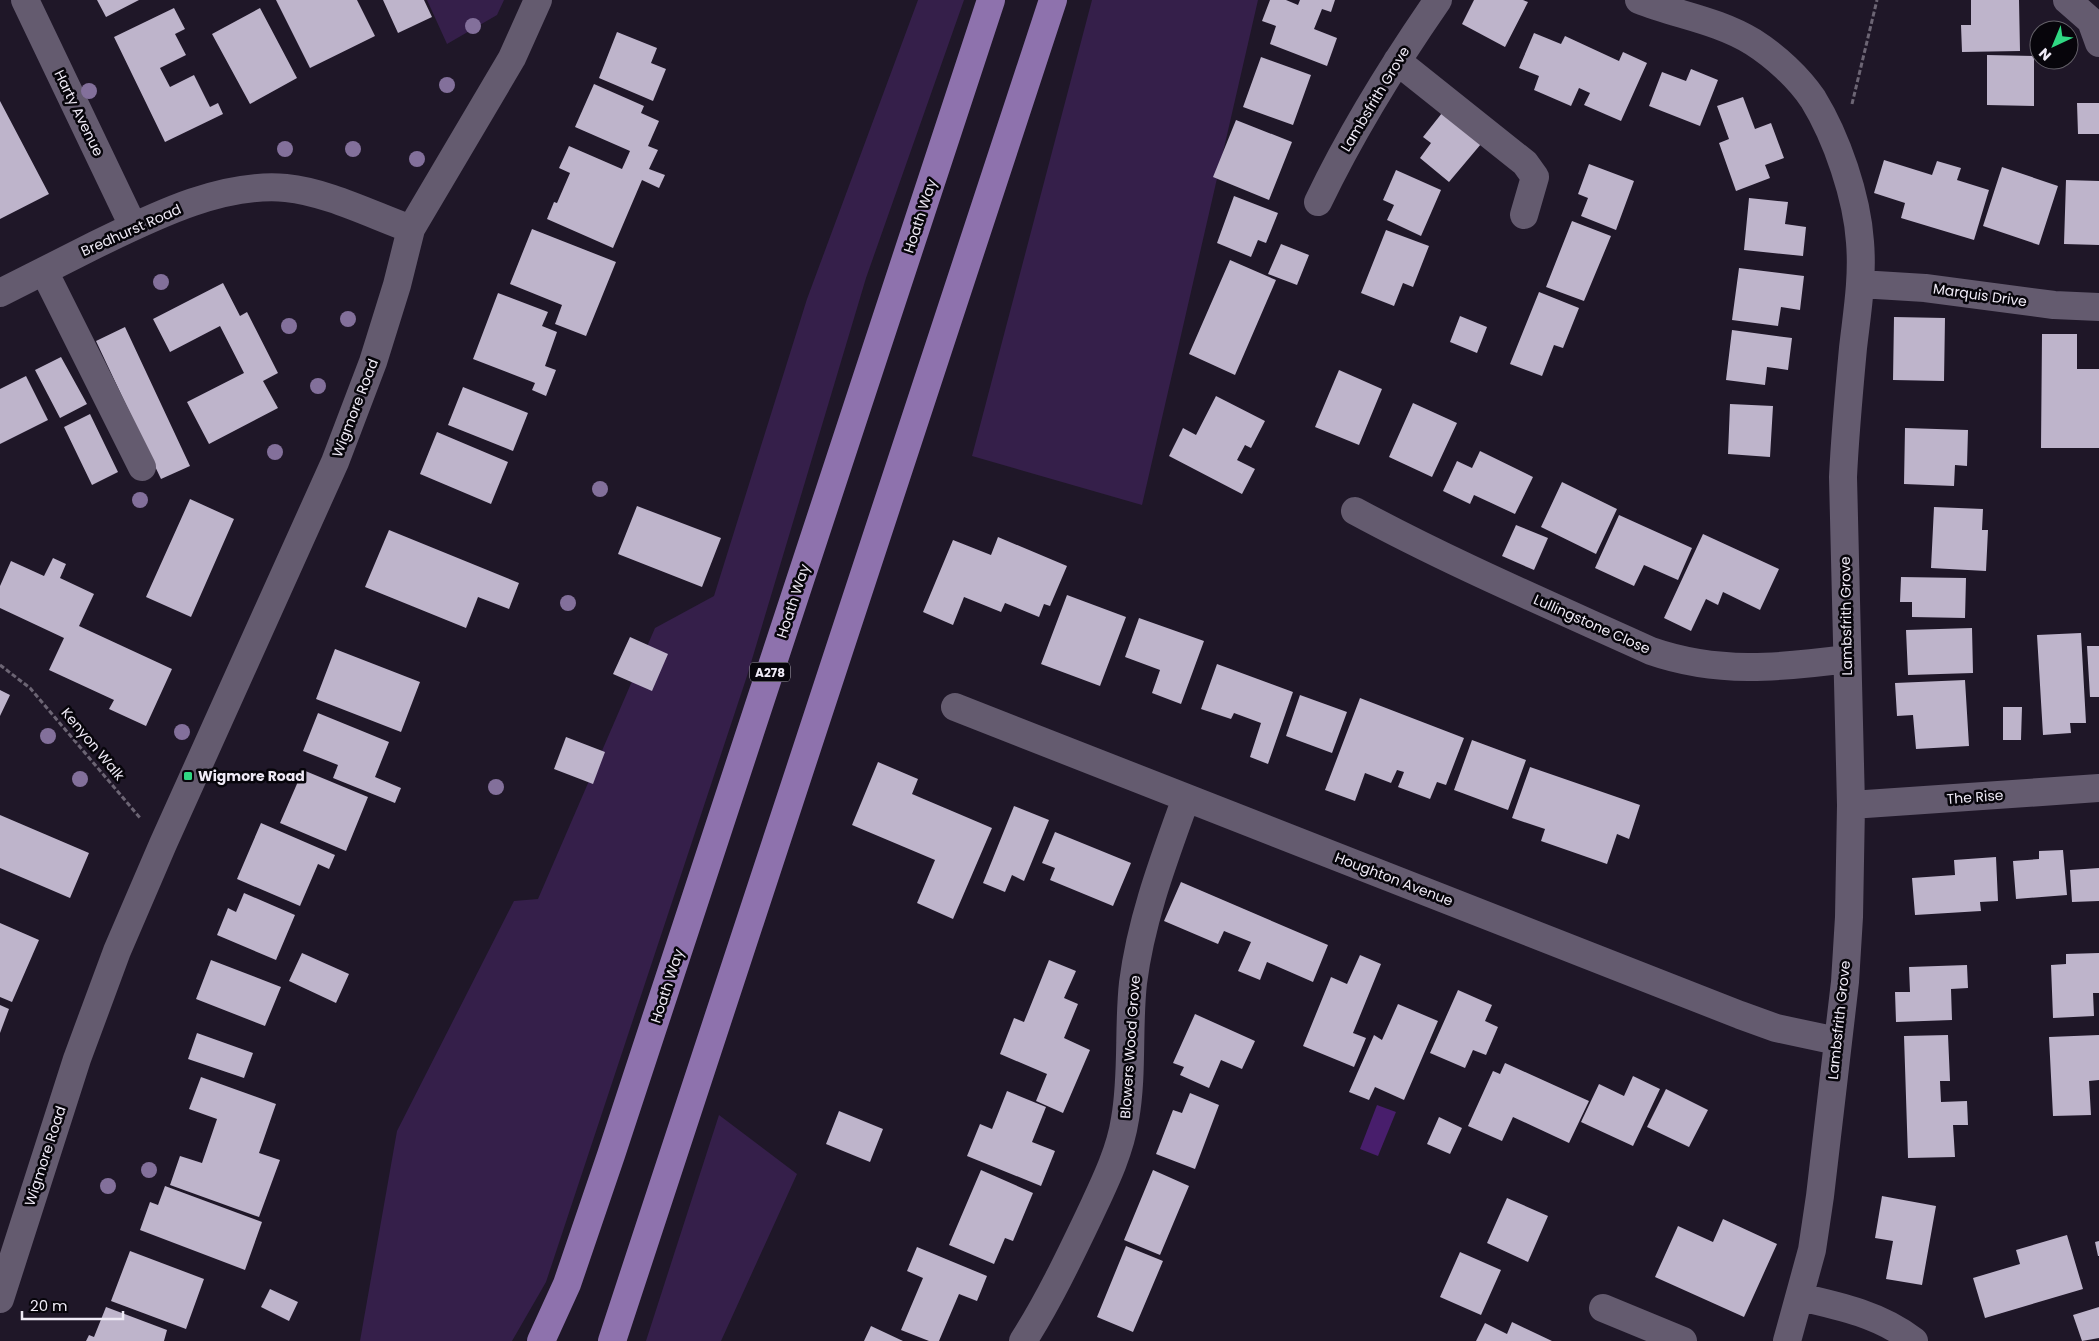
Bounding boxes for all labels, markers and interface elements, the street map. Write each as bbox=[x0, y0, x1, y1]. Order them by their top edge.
north arrow bbox=[2029, 20, 2079, 70]
street label: Lambsfrith Grove bbox=[1336, 42, 1414, 155]
text: N bbox=[2034, 44, 2056, 65]
street label: Harty Avenue bbox=[49, 67, 109, 160]
street label: Hoath Way bbox=[899, 176, 941, 256]
street label: Bredhurst Road bbox=[78, 199, 184, 261]
street label: Marquis Drive bbox=[1932, 279, 2029, 312]
street label: Wigmore Road bbox=[327, 356, 383, 460]
street label: Lambsfrith Grove bbox=[1835, 556, 1857, 676]
street label: Hoath Way bbox=[772, 561, 814, 641]
street label: Lullingstone Close bbox=[1531, 589, 1654, 659]
road number: A278 bbox=[750, 662, 790, 682]
street label: Kenyon Walk bbox=[57, 703, 130, 785]
place label: Wigmore Road bbox=[198, 766, 305, 786]
marker: Wigmore Road bbox=[182, 770, 194, 782]
street label: The Rise bbox=[1946, 785, 2004, 809]
street label: Houghton Avenue bbox=[1332, 847, 1456, 911]
street label: Hoath Way bbox=[646, 946, 688, 1026]
street label: Lambsfrith Grove bbox=[1823, 959, 1855, 1080]
street label: Blowers Wood Grove bbox=[1115, 974, 1145, 1119]
street label: Wigmore Road bbox=[19, 1103, 71, 1209]
scale bar bbox=[22, 1288, 124, 1320]
text: 20 m bbox=[30, 1295, 68, 1316]

